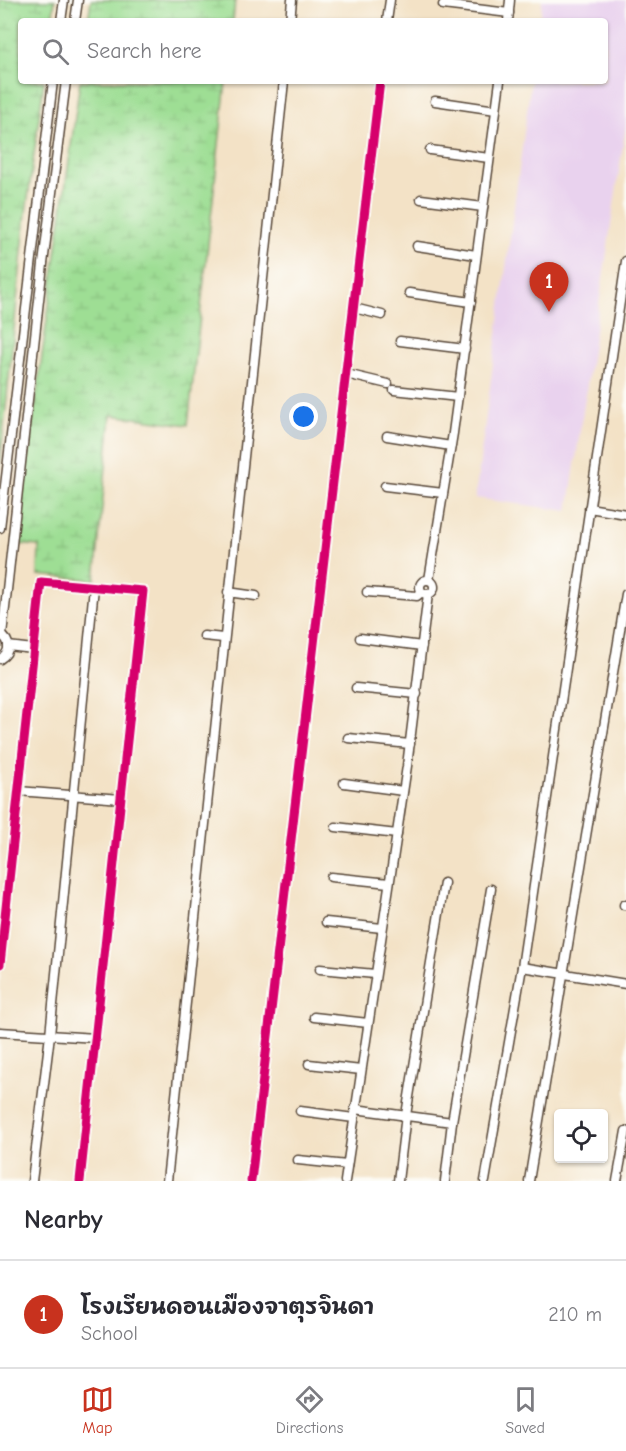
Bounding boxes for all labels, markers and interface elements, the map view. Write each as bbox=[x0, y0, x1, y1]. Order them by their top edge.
search box bbox=[18, 18, 608, 84]
icon: search bbox=[39, 35, 72, 68]
text: Search here bbox=[87, 38, 202, 64]
pin: 1 bbox=[530, 262, 568, 312]
your location bbox=[289, 402, 318, 431]
map controls bbox=[554, 1109, 608, 1163]
button: locate bbox=[554, 1109, 608, 1163]
text: Nearby bbox=[24, 1205, 103, 1235]
text: โรงเรียนดอนเมืองจาตุรจินดา bbox=[81, 1294, 374, 1320]
text: 1 bbox=[40, 1303, 47, 1326]
text: 210 m bbox=[548, 1303, 602, 1326]
text: School bbox=[81, 1322, 138, 1345]
tab: Map bbox=[81, 1383, 114, 1437]
tab: Directions bbox=[276, 1383, 343, 1437]
tab: Saved bbox=[505, 1383, 545, 1437]

